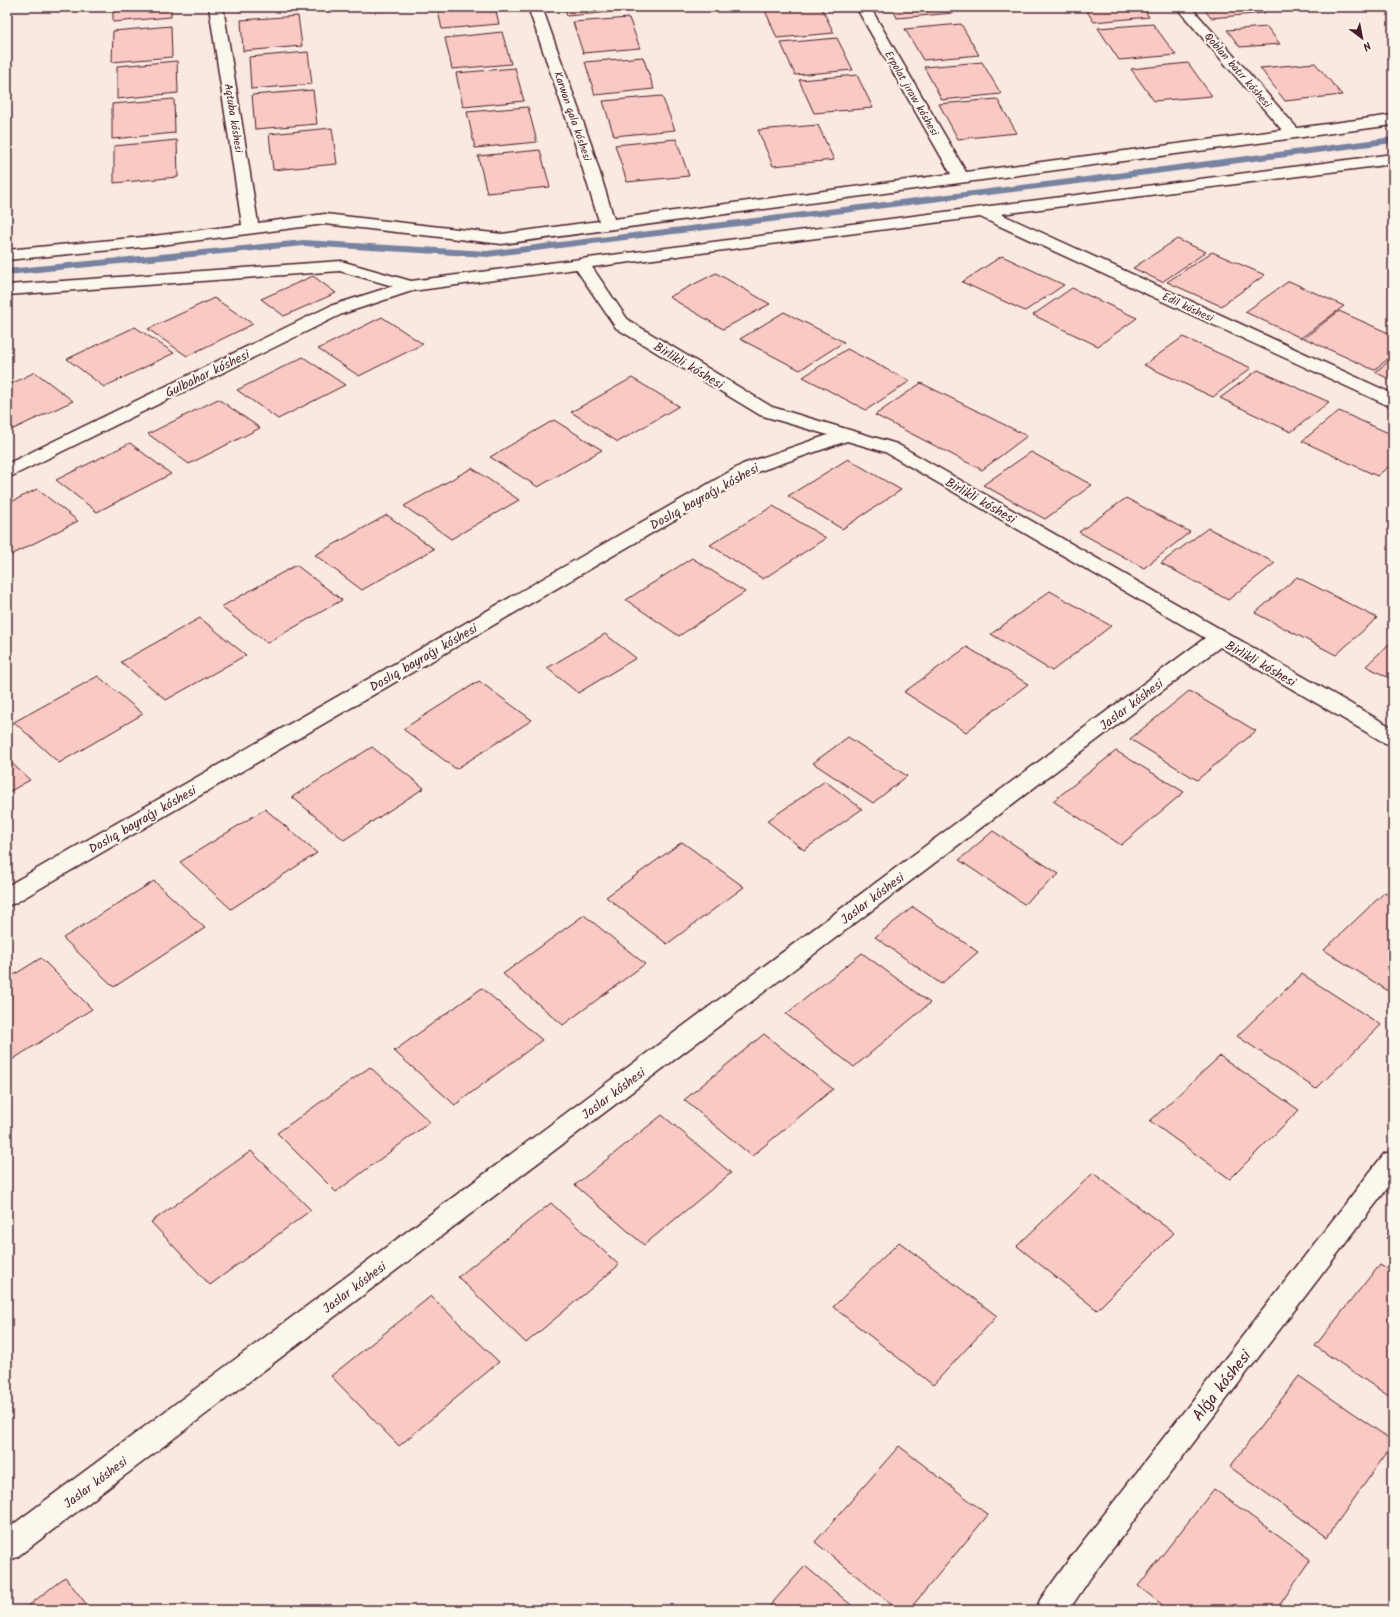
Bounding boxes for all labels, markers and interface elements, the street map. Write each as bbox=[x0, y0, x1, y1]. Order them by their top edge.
north arrow bbox=[1342, 18, 1382, 58]
street label: Qoblan batır kóshesi bbox=[1199, 29, 1275, 113]
text: N bbox=[1359, 36, 1374, 55]
street label: Erpolat jıraw kóshesi bbox=[879, 47, 943, 140]
street label: Karwan qala kóshesi bbox=[548, 69, 596, 164]
street label: Aqtuba kóshesi bbox=[219, 82, 247, 154]
street label: Edil kóshesi bbox=[1159, 288, 1216, 328]
street label: Birlikli kóshesi bbox=[649, 337, 728, 396]
street label: Gulbahar kóshesi bbox=[162, 344, 254, 404]
street label: Doslıq bayraǵı kóshesi bbox=[646, 458, 764, 536]
street label: Birlikli kóshesi bbox=[941, 473, 1020, 530]
street label: Doslıq bayraǵı kóshesi bbox=[366, 618, 483, 698]
street label: Birlikli kóshesi bbox=[1221, 636, 1300, 693]
street label: Jaslar kóshesi bbox=[1095, 674, 1169, 736]
street label: Doslıq bayraǵı kóshesi bbox=[85, 780, 202, 860]
street label: Jaslar kóshesi bbox=[836, 868, 910, 930]
street label: Jaslar kóshesi bbox=[577, 1063, 651, 1125]
street label: Jaslar kóshesi bbox=[318, 1257, 392, 1319]
street label: Alǵa kóshesi bbox=[1186, 1344, 1259, 1427]
street label: Jaslar kóshesi bbox=[59, 1452, 133, 1514]

